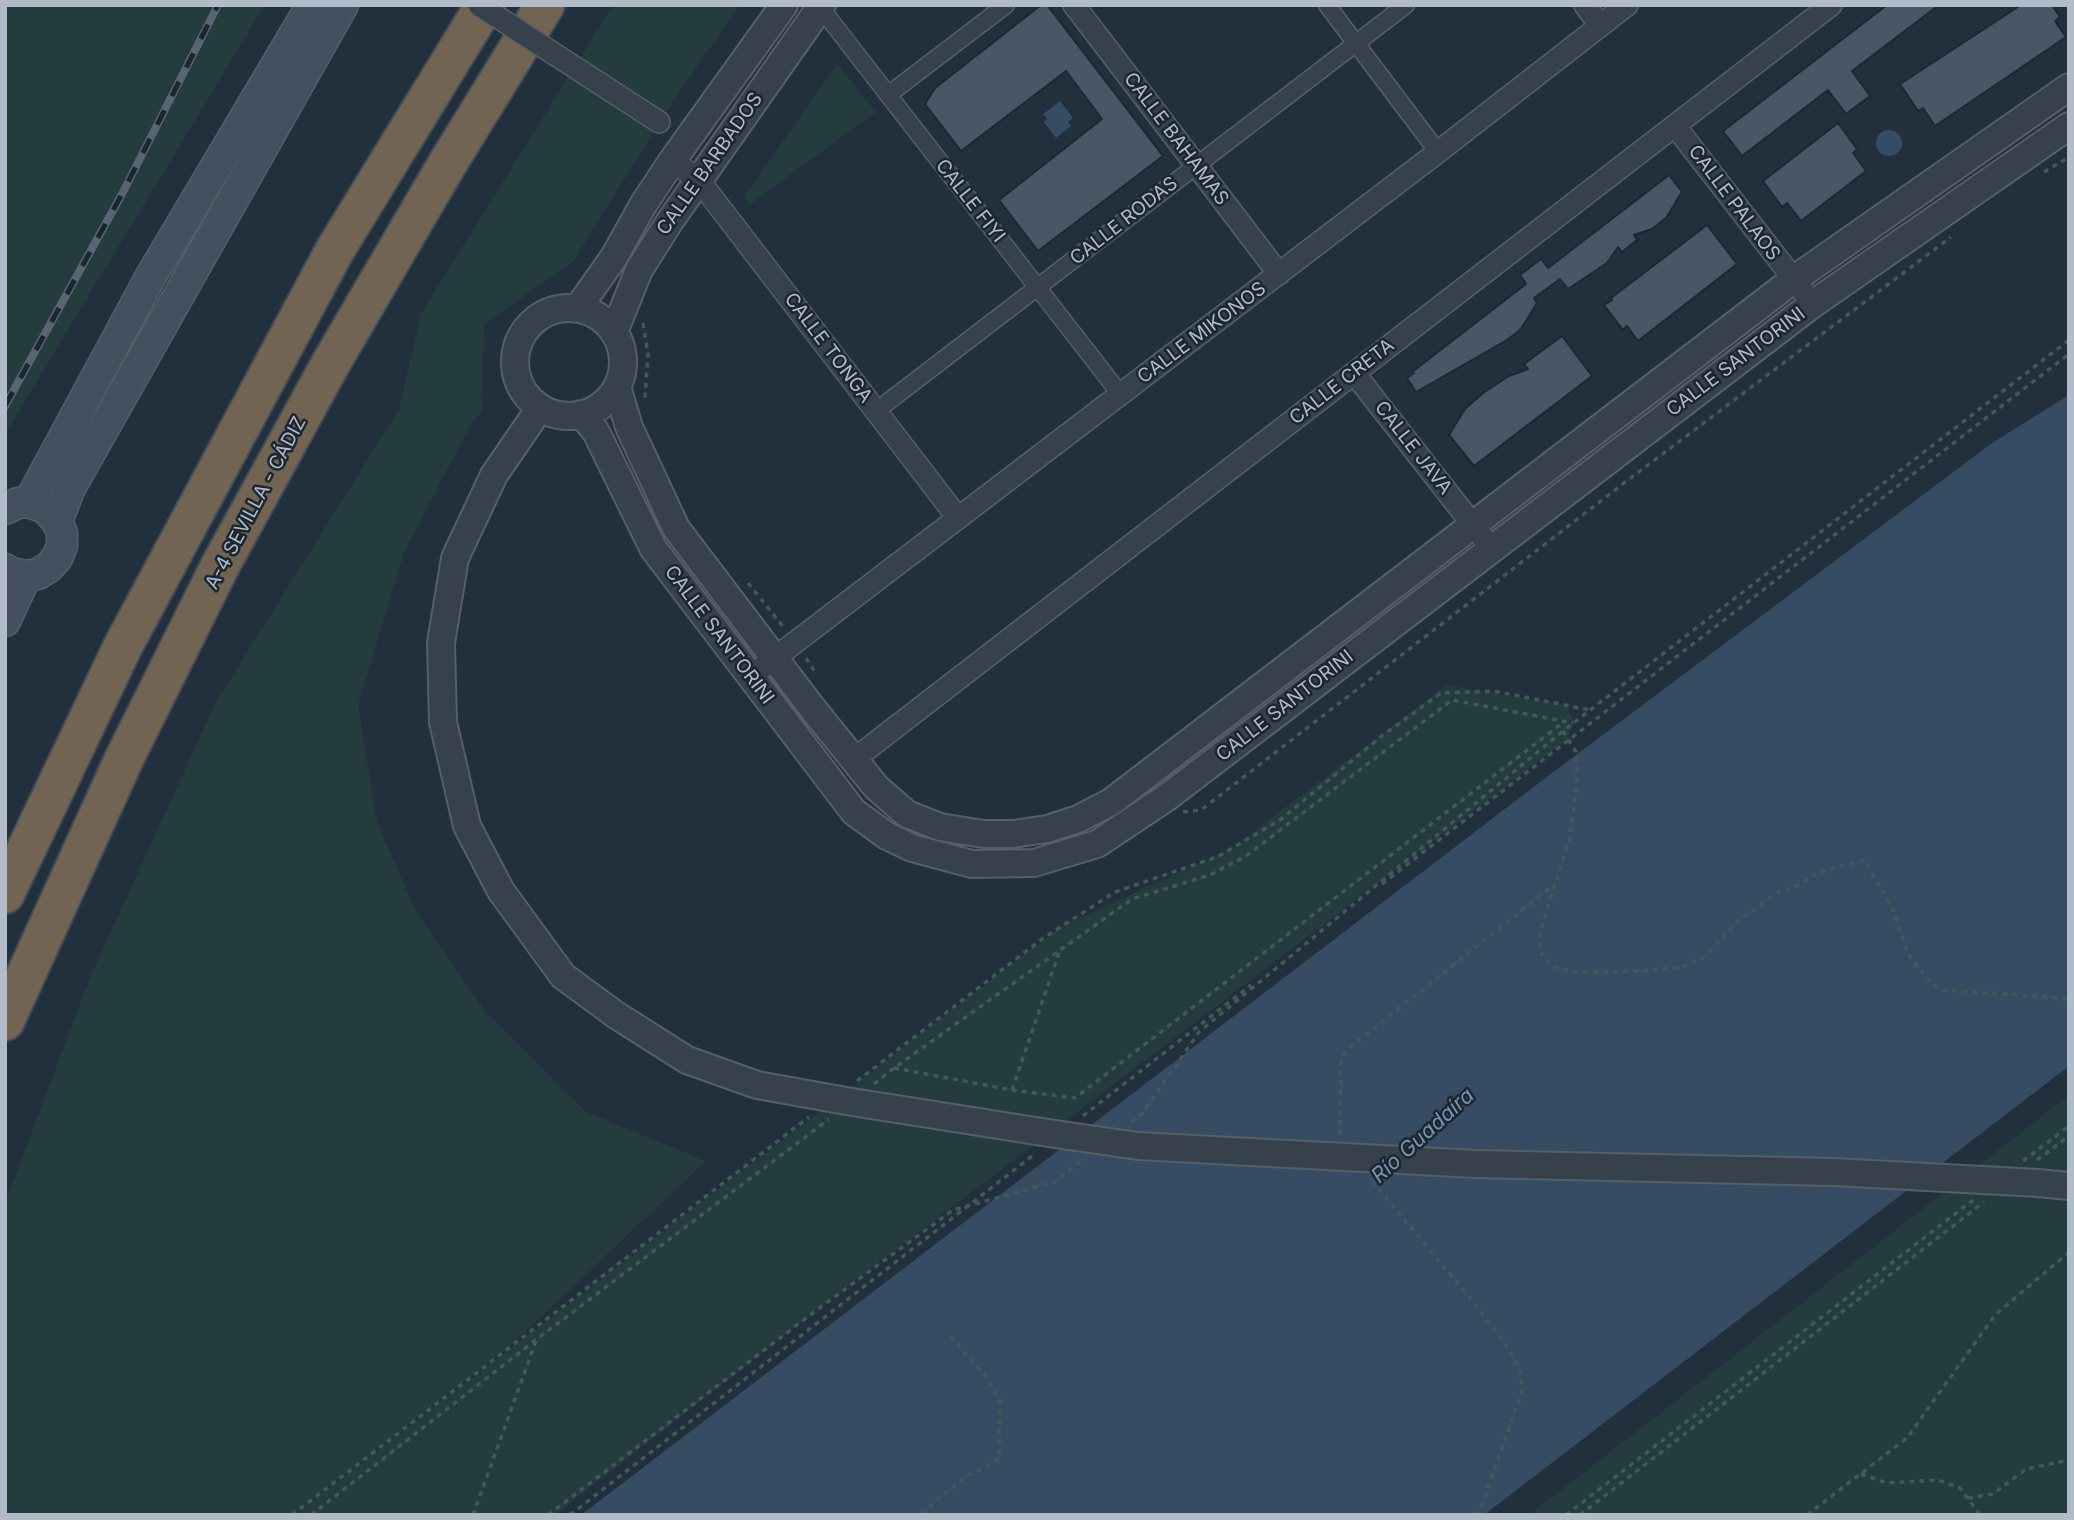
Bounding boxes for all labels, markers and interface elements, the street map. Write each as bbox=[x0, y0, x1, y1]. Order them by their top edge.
street label: CALLE BAHAMAS bbox=[1119, 68, 1233, 210]
street label: CALLE BARBADOS bbox=[652, 88, 768, 240]
street label: CALLE PALAOS bbox=[1683, 141, 1785, 265]
street label: CALLE FIYI bbox=[930, 155, 1010, 247]
street label: CALLE RODAS bbox=[1066, 172, 1182, 270]
street label: CALLE MIKONOS bbox=[1133, 277, 1271, 389]
street label: CALLE TONGA bbox=[779, 288, 877, 408]
street label: CALLE SANTORINI bbox=[1662, 303, 1810, 421]
street label: CALLE CRETA bbox=[1285, 334, 1399, 430]
street label: CALLE JAVA bbox=[1370, 397, 1456, 499]
street label: A-4 SEVILLA - CÁDIZ bbox=[201, 413, 311, 593]
street label: CALLE SANTORINI bbox=[660, 561, 778, 709]
street label: CALLE SANTORINI bbox=[1212, 645, 1358, 767]
water label: Río Guadaíra bbox=[1366, 1083, 1480, 1189]

